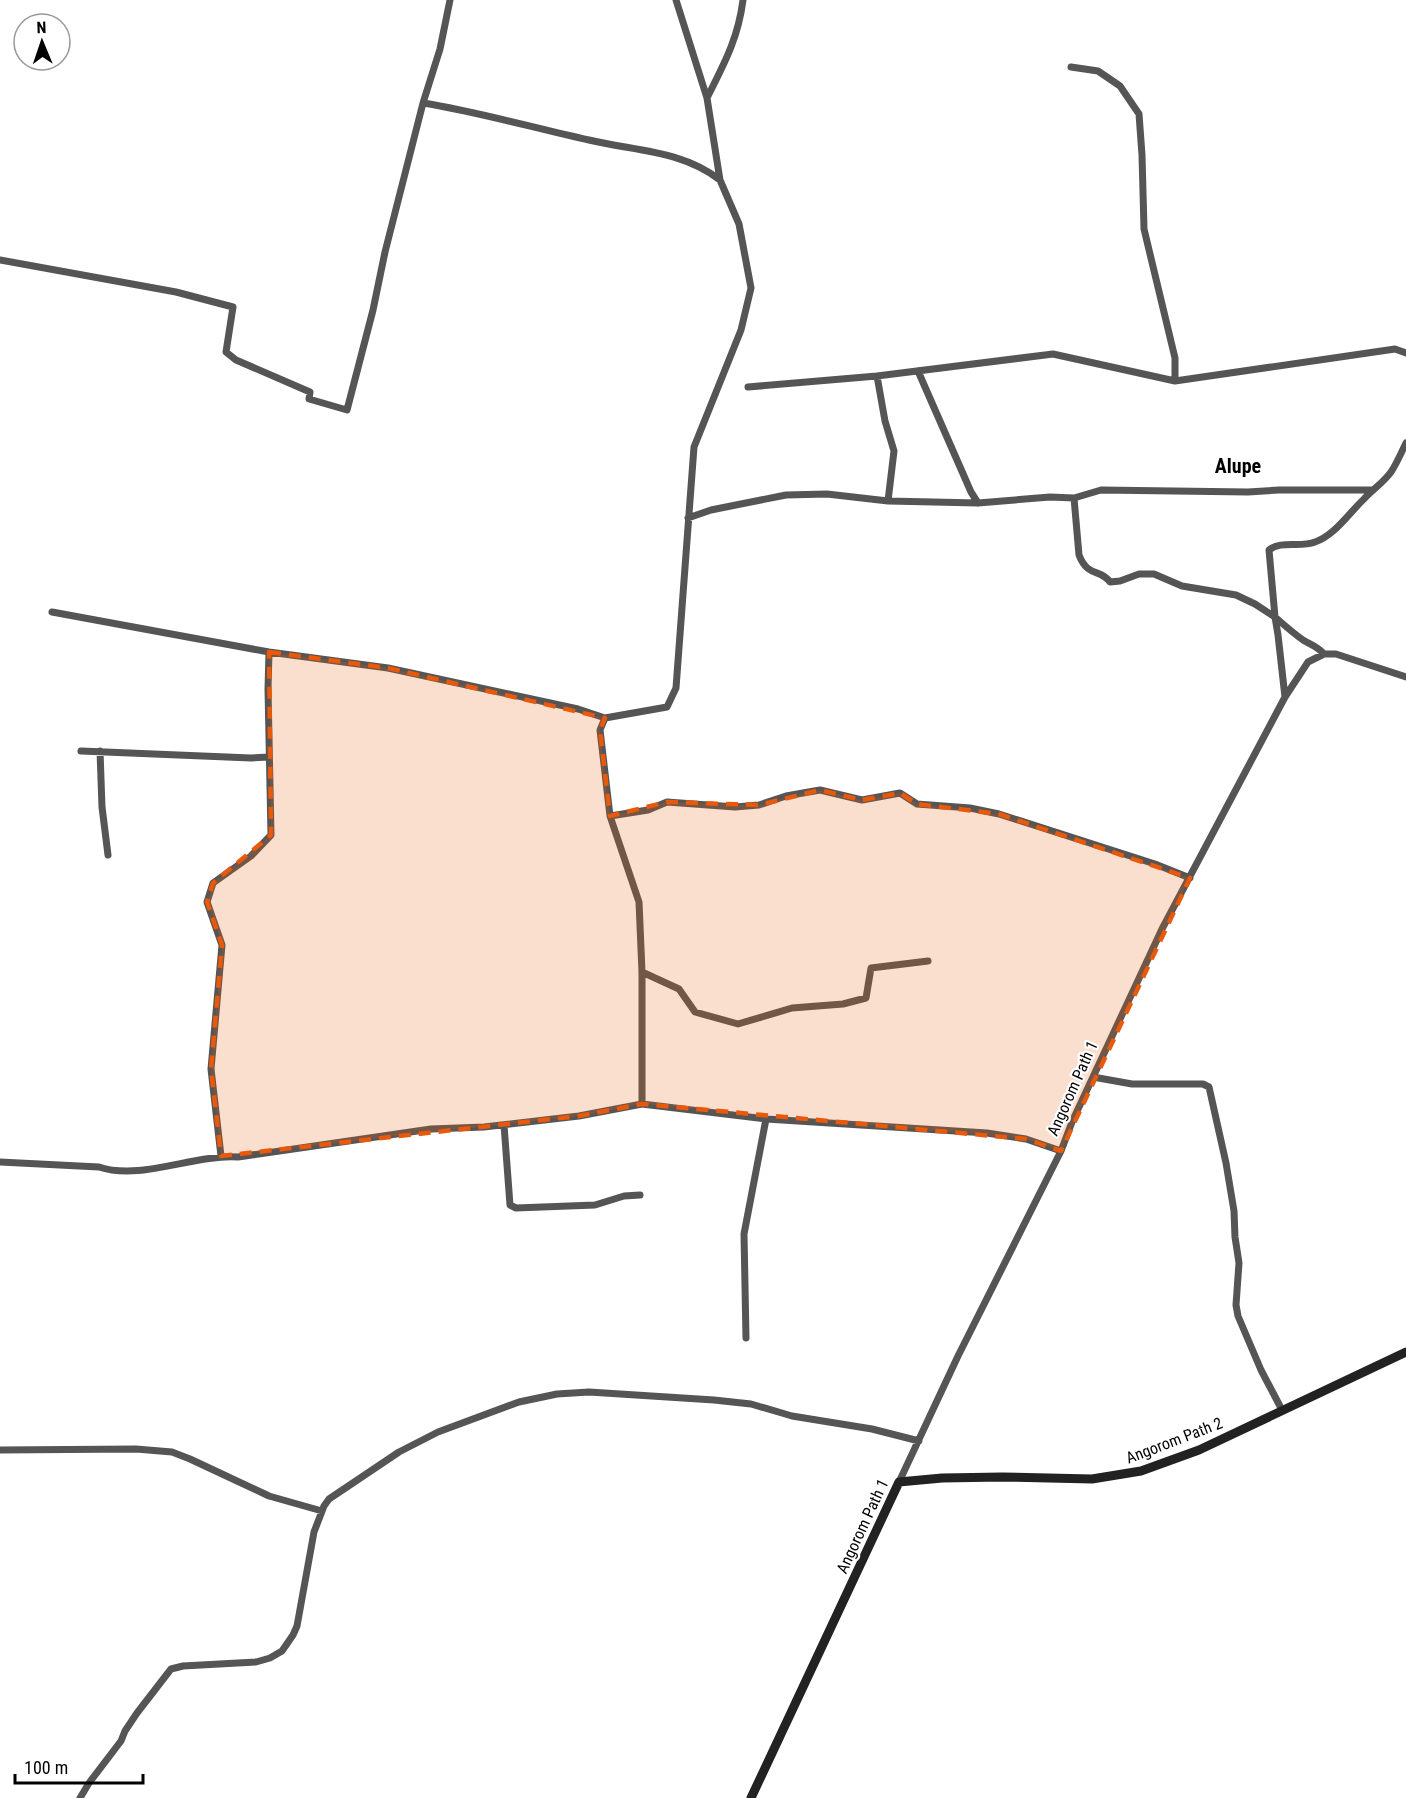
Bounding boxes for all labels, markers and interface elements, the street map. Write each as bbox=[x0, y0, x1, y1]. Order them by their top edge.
north arrow bbox=[12, 12, 72, 72]
text: N bbox=[36, 18, 47, 37]
district label: Alupe bbox=[1215, 454, 1261, 478]
street label: Angorom Path 1 bbox=[1043, 1038, 1102, 1139]
street label: Angorom Path 2 bbox=[1123, 1413, 1225, 1468]
street label: Angorom Path 1 bbox=[832, 1476, 893, 1576]
scale bar bbox=[15, 1747, 142, 1785]
text: 100 m bbox=[24, 1757, 68, 1778]

